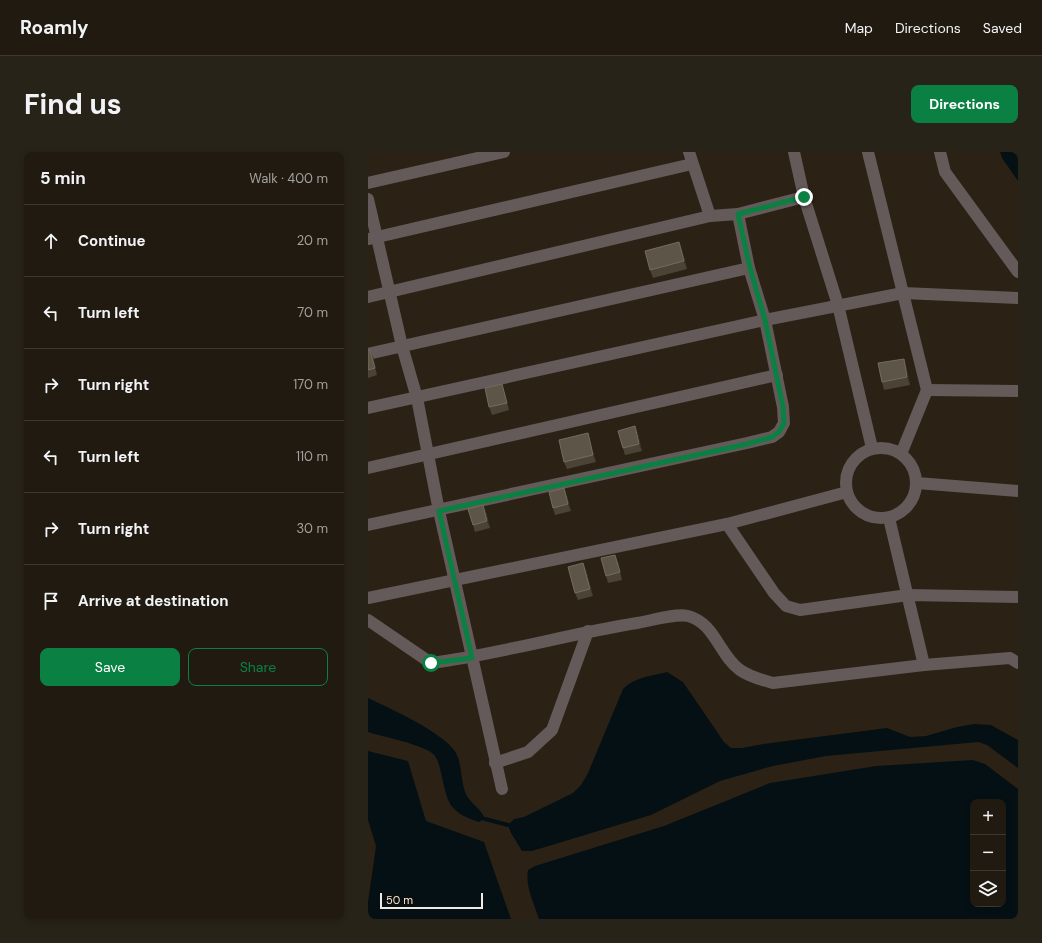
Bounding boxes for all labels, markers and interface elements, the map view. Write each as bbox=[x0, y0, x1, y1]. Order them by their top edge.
text: Roamly bbox=[20, 15, 89, 40]
text: Map bbox=[845, 19, 873, 37]
text: Directions bbox=[895, 19, 961, 37]
text: Saved bbox=[983, 19, 1022, 37]
button: Directions bbox=[911, 85, 1018, 123]
text: Find us bbox=[24, 86, 122, 123]
text: 5 min bbox=[40, 167, 86, 189]
text: Walk · 400 m bbox=[249, 170, 328, 187]
route end bbox=[795, 188, 813, 206]
icon: ahead bbox=[40, 230, 62, 252]
text: Continue bbox=[78, 231, 146, 251]
text: 20 m bbox=[297, 232, 328, 249]
icon: left bbox=[40, 302, 62, 324]
text: Turn left bbox=[78, 303, 139, 323]
text: 70 m bbox=[297, 304, 328, 321]
icon: right bbox=[40, 374, 62, 396]
text: Turn right bbox=[78, 375, 149, 395]
text: 170 m bbox=[293, 376, 328, 393]
icon: left bbox=[40, 446, 62, 468]
text: Turn left bbox=[78, 447, 139, 467]
text: 110 m bbox=[296, 448, 328, 465]
icon: right bbox=[40, 518, 62, 540]
text: Turn right bbox=[78, 519, 149, 539]
text: 30 m bbox=[296, 520, 328, 537]
icon: arrive bbox=[40, 590, 62, 612]
text: Arrive at destination bbox=[78, 591, 229, 611]
button: Save bbox=[40, 648, 180, 686]
button: Share bbox=[188, 648, 328, 686]
route start bbox=[422, 654, 440, 672]
map controls bbox=[970, 799, 1006, 907]
button: + bbox=[970, 799, 1006, 835]
button: − bbox=[970, 835, 1006, 871]
button: layers bbox=[970, 871, 1006, 907]
scale bar bbox=[380, 891, 483, 910]
text: 50 m bbox=[386, 893, 413, 907]

